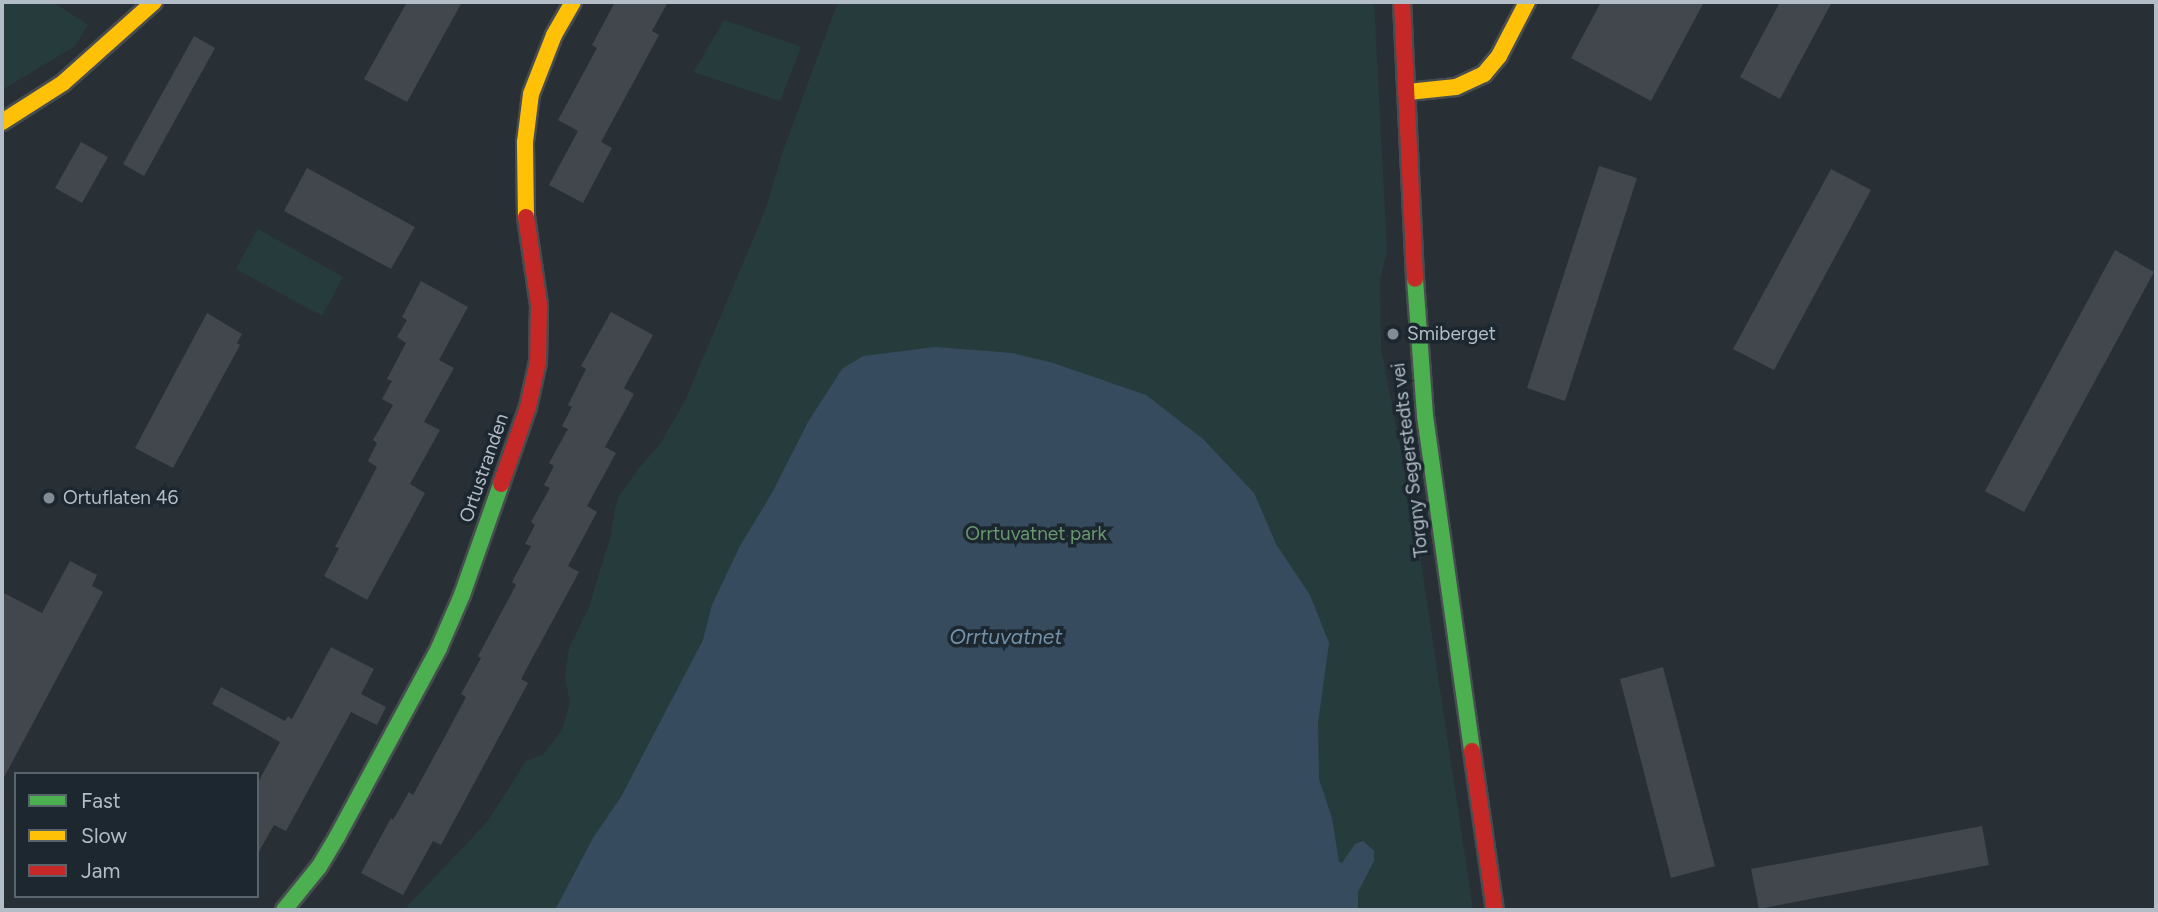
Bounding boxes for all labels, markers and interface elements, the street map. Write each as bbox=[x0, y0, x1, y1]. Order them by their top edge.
place label: Smiberget bbox=[1407, 323, 1496, 345]
marker: Smiberget bbox=[1385, 326, 1401, 342]
street label: Torgny Segerstedts vei bbox=[1387, 361, 1433, 559]
street label: Ortustranden bbox=[455, 410, 513, 526]
place label: Ortuflaten 46 bbox=[63, 487, 178, 509]
marker: Ortuflaten 46 bbox=[41, 490, 57, 506]
park label: Orrtuvatnet park bbox=[965, 523, 1107, 545]
water label: Orrtuvatnet bbox=[950, 624, 1062, 650]
legend bbox=[14, 772, 259, 898]
text: Fast bbox=[81, 788, 121, 813]
text: Slow bbox=[81, 823, 127, 848]
text: Jam bbox=[81, 858, 120, 883]

